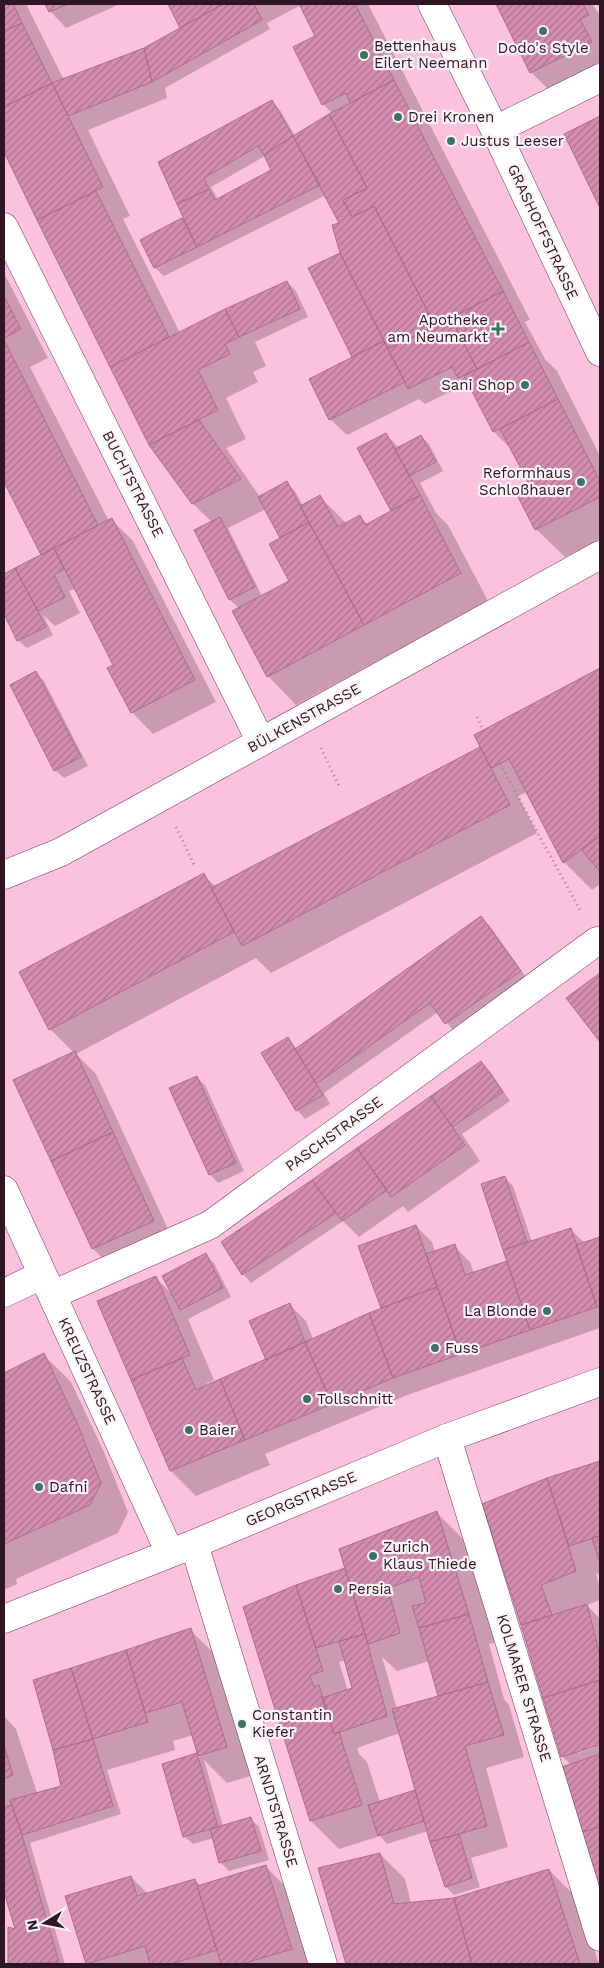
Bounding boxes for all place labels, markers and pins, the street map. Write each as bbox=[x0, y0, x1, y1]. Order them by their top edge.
marker: Dodo's Style bbox=[537, 25, 549, 37]
place label: Bettenhaus Eilert Neemann bbox=[374, 37, 487, 72]
place label: Dodo's Style bbox=[497, 39, 589, 57]
marker: Bettenhaus Eilert Neemann bbox=[358, 49, 370, 61]
place label: Drei Kronen bbox=[408, 108, 494, 126]
marker: Drei Kronen bbox=[392, 111, 404, 123]
place label: Justus Leeser bbox=[461, 132, 564, 150]
marker: Justus Leeser bbox=[445, 135, 457, 147]
place label: Apotheke am Neumarkt bbox=[388, 311, 489, 346]
marker: Apotheke am Neumarkt bbox=[492, 323, 504, 335]
place label: Sani Shop bbox=[441, 376, 515, 394]
marker: Sani Shop bbox=[519, 379, 531, 391]
place label: Reformhaus Schloßhauer bbox=[479, 464, 571, 499]
marker: Reformhaus Schloßhauer bbox=[575, 476, 587, 488]
place label: La Blonde bbox=[464, 1302, 537, 1320]
marker: La Blonde bbox=[541, 1305, 553, 1317]
place label: Fuss bbox=[445, 1339, 479, 1357]
marker: Fuss bbox=[429, 1342, 441, 1354]
place label: Tollschnitt bbox=[317, 1390, 394, 1408]
marker: Tollschnitt bbox=[301, 1393, 313, 1405]
place label: Baier bbox=[199, 1421, 236, 1439]
marker: Baier bbox=[183, 1424, 195, 1436]
place label: Dafni bbox=[49, 1478, 87, 1496]
marker: Dafni bbox=[33, 1481, 45, 1493]
place label: Zurich Klaus Thiede bbox=[383, 1538, 477, 1573]
marker: Zurich Klaus Thiede bbox=[367, 1550, 379, 1562]
place label: Persia bbox=[348, 1580, 392, 1598]
marker: Persia bbox=[332, 1583, 344, 1595]
place label: Constantin Kiefer bbox=[252, 1706, 332, 1741]
marker: Constantin Kiefer bbox=[236, 1718, 248, 1730]

